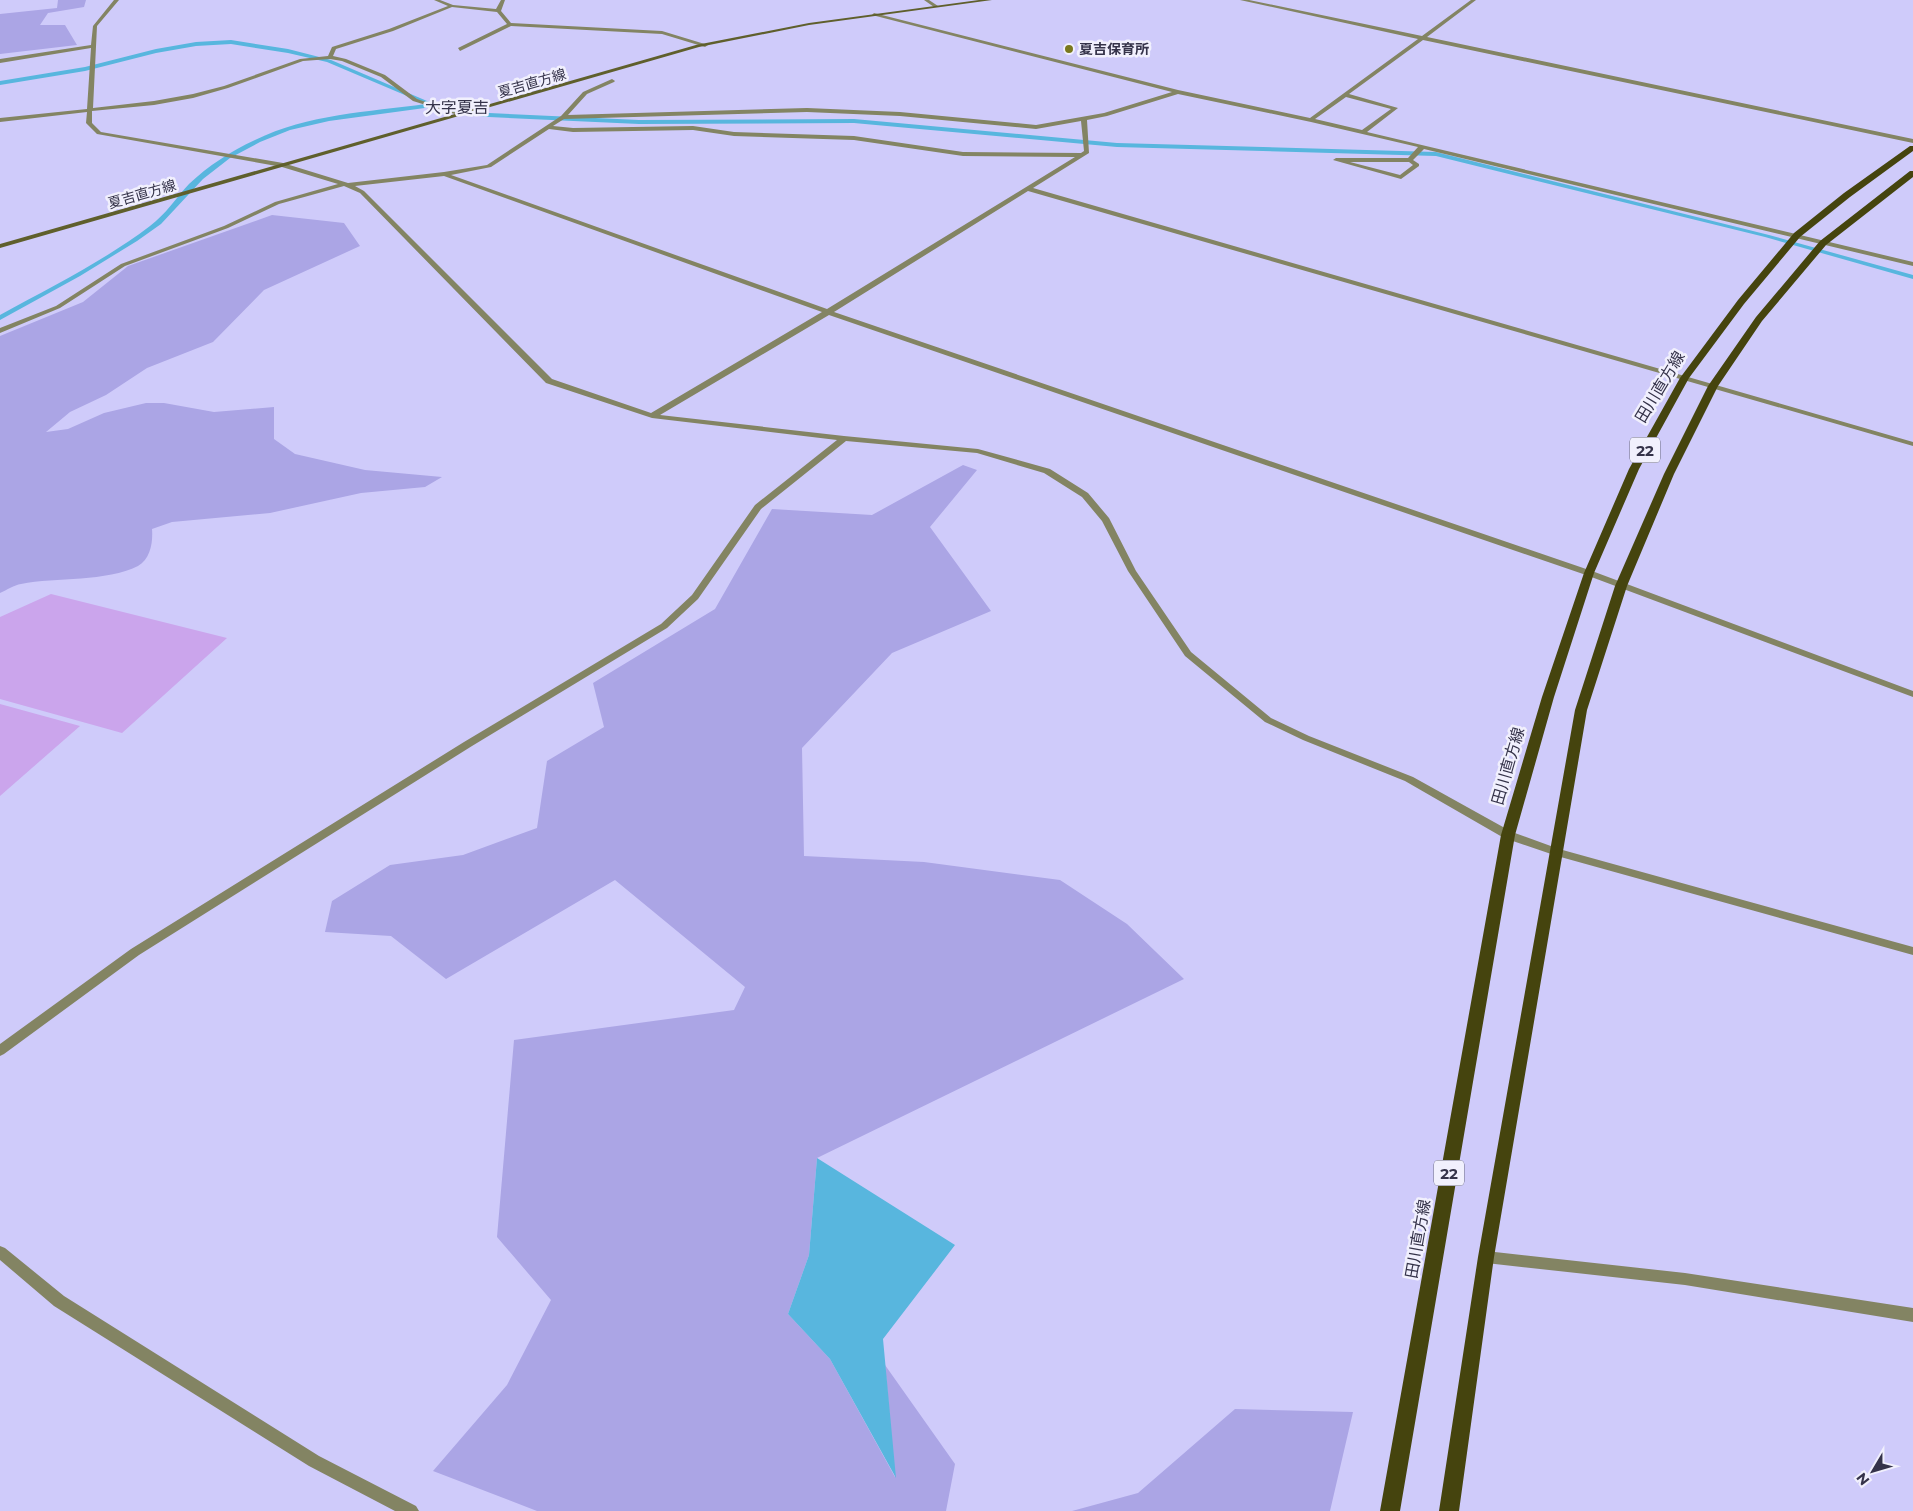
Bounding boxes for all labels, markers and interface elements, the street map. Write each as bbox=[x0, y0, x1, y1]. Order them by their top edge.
place label: 夏吉保育所 bbox=[1079, 40, 1149, 58]
marker: 夏吉保育所 bbox=[1063, 43, 1075, 55]
street label: 夏吉直方線 bbox=[496, 65, 568, 101]
district label: 大字夏吉 bbox=[425, 98, 489, 117]
street label: 夏吉直方線 bbox=[106, 176, 178, 212]
street label: 田川直方線 bbox=[1631, 348, 1689, 426]
road number: 22 bbox=[1630, 438, 1660, 462]
street label: 田川直方線 bbox=[1488, 725, 1528, 807]
road number: 22 bbox=[1434, 1160, 1464, 1186]
street label: 田川直方線 bbox=[1402, 1198, 1434, 1280]
north arrow bbox=[1848, 1446, 1898, 1496]
text: N bbox=[1852, 1469, 1873, 1489]

